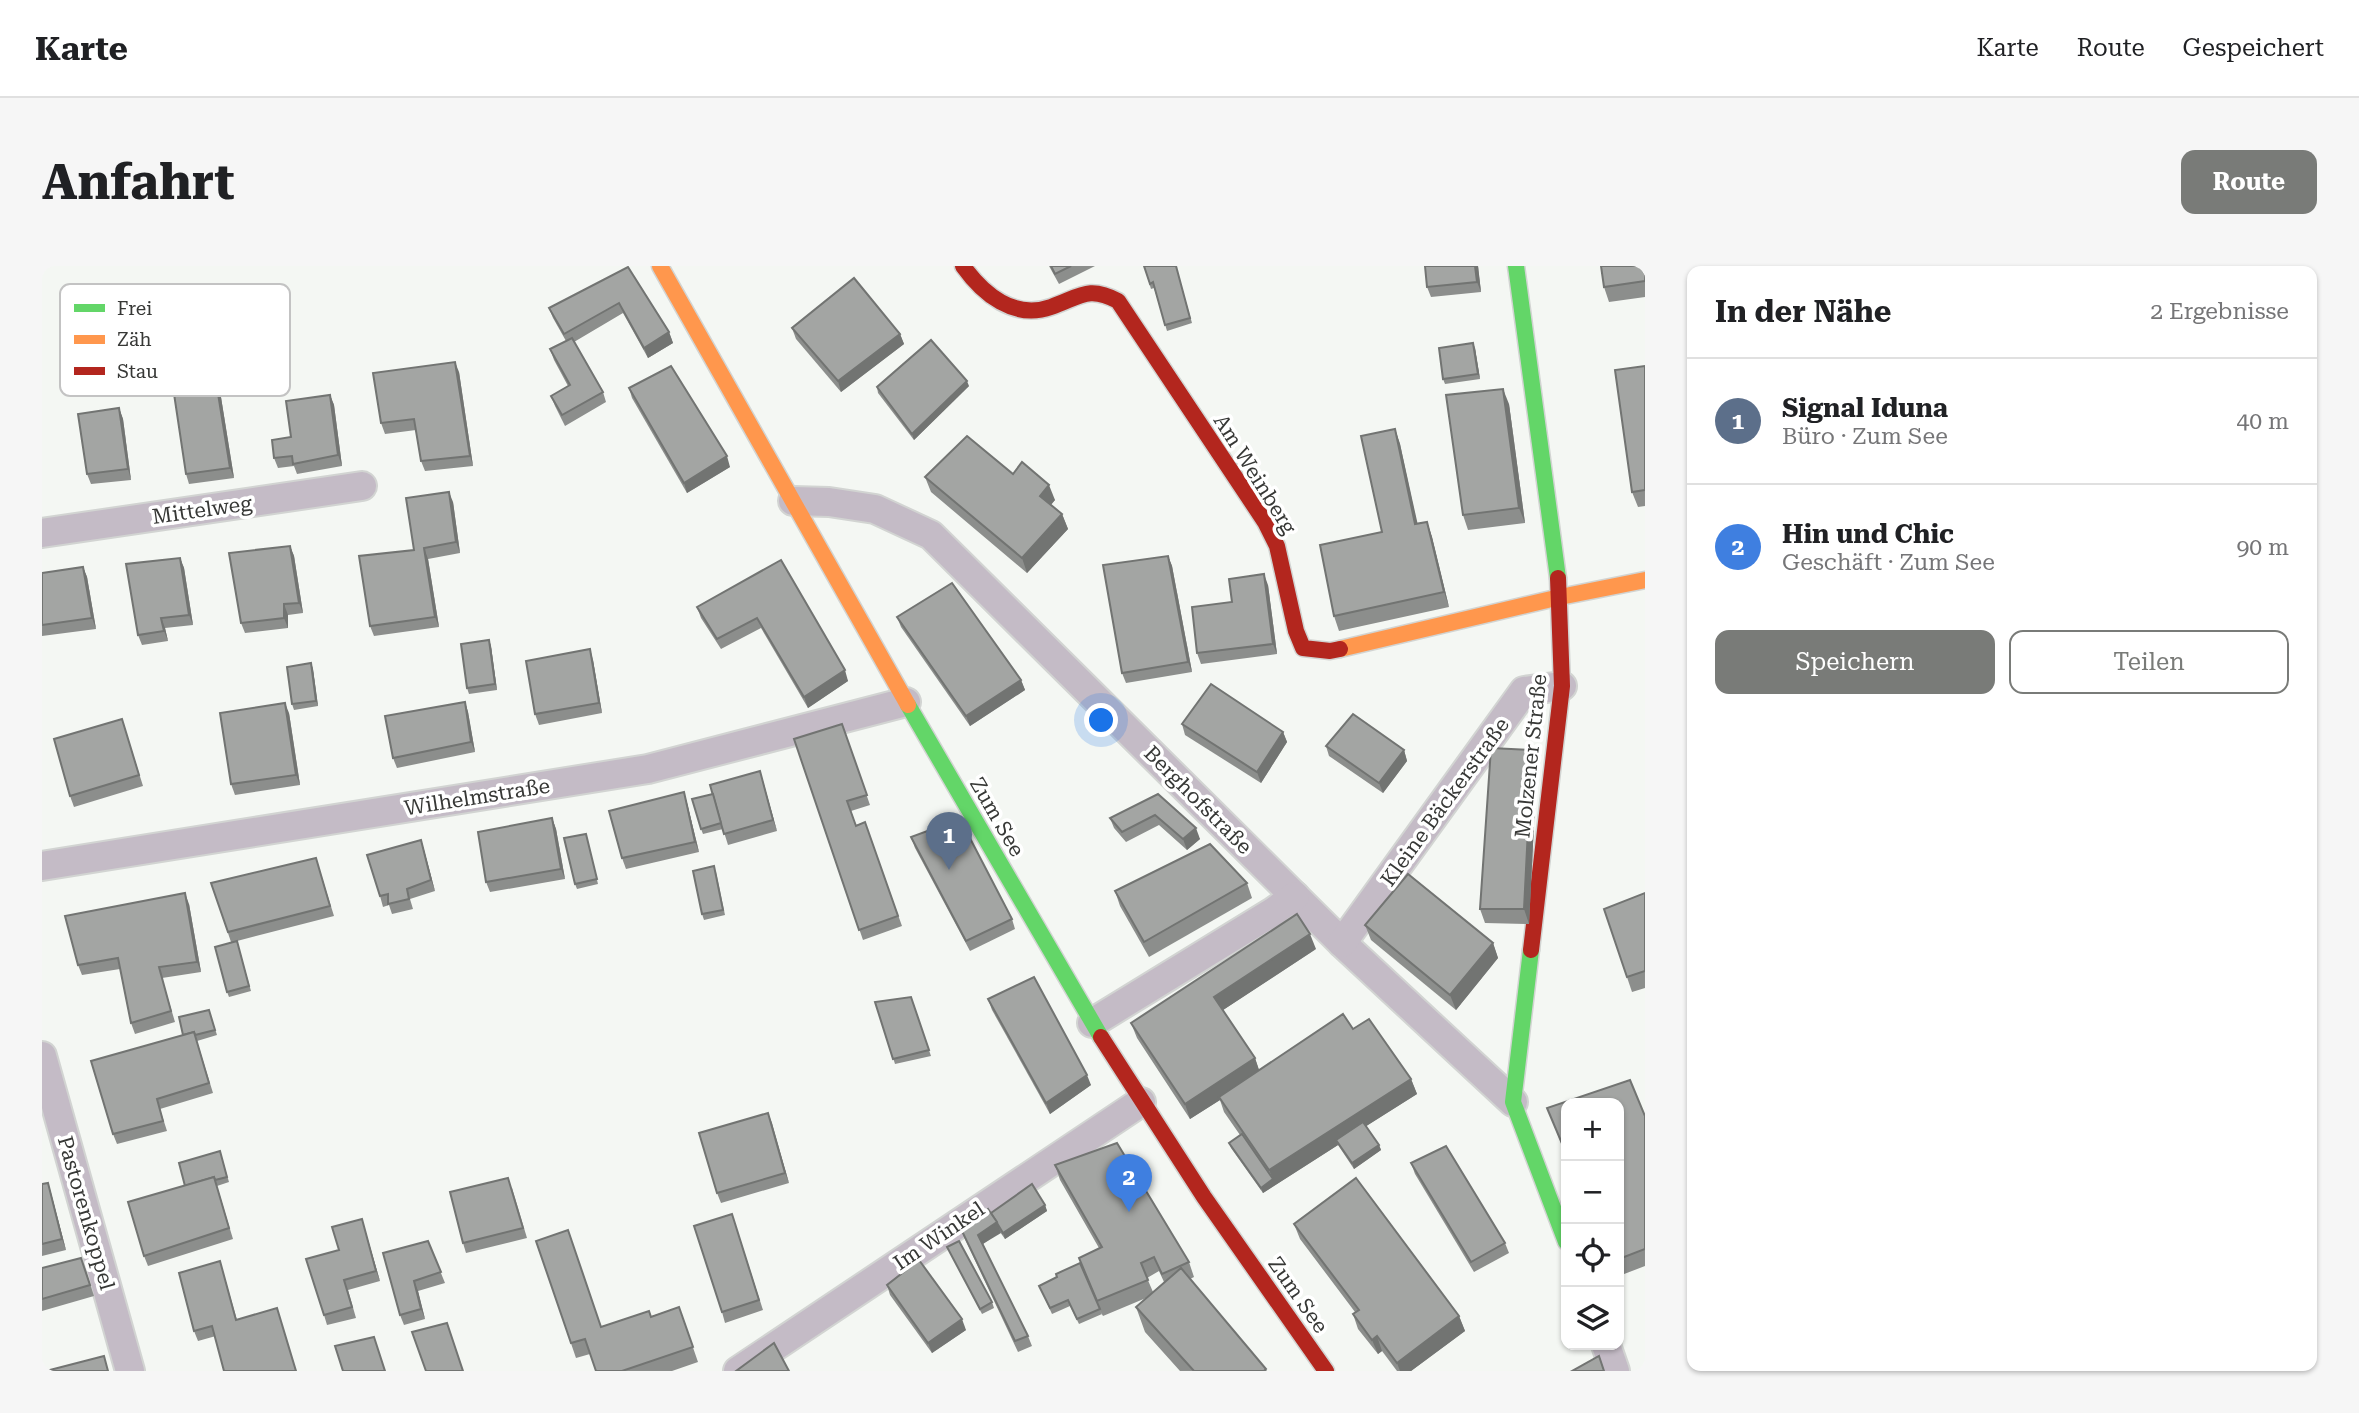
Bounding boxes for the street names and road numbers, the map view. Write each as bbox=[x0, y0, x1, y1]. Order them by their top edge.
street label: Am Weinberg bbox=[1209, 410, 1301, 538]
street label: Mittelweg bbox=[151, 491, 253, 529]
street label: Molzener Straße bbox=[1510, 673, 1552, 839]
street label: Kleine Bäckerstraße bbox=[1376, 713, 1514, 891]
street label: Berghofstraße bbox=[1139, 741, 1257, 859]
street label: Zum See bbox=[965, 773, 1029, 861]
street label: Wilhelmstraße bbox=[402, 774, 552, 820]
street label: Pastorenkoppel bbox=[53, 1133, 120, 1293]
street label: Im Winkel bbox=[889, 1197, 989, 1275]
street label: Zum See bbox=[1263, 1252, 1333, 1338]

